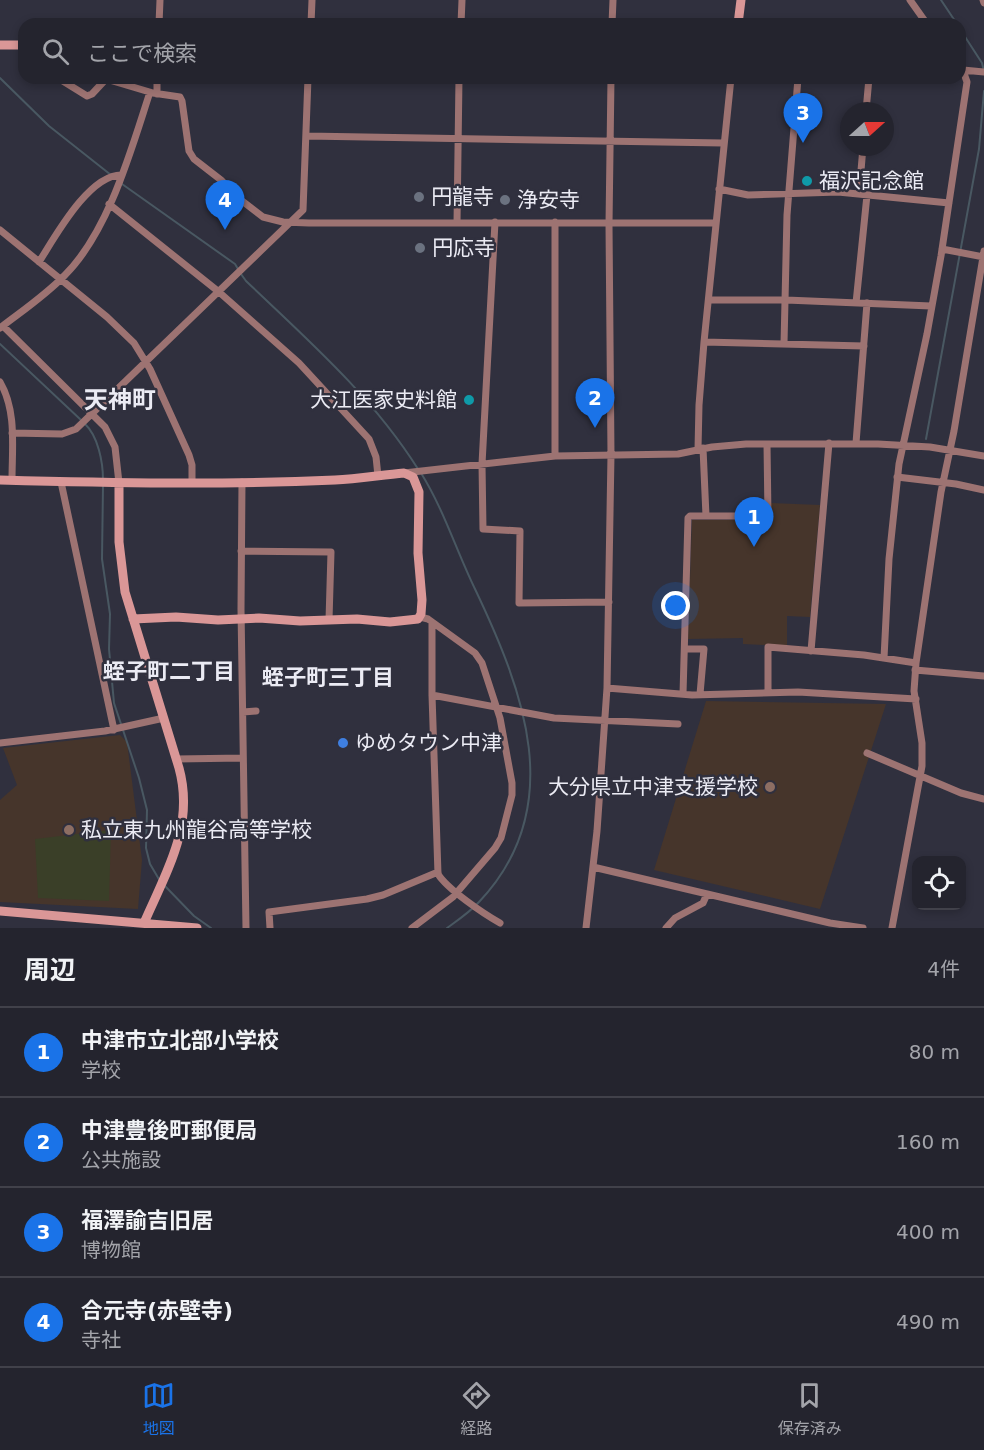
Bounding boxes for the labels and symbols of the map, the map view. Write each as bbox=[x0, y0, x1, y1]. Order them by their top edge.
pin: 3 bbox=[784, 94, 822, 143]
north arrow bbox=[840, 102, 894, 156]
place label: 福沢記念館 bbox=[819, 169, 924, 193]
marker: 福沢記念館 bbox=[800, 174, 814, 188]
pin: 4 bbox=[206, 180, 244, 230]
place label: 円龍寺 bbox=[431, 185, 494, 209]
place label: 浄安寺 bbox=[517, 188, 580, 212]
marker: 円龍寺 bbox=[412, 190, 426, 204]
marker: 浄安寺 bbox=[498, 193, 512, 207]
place label: 円応寺 bbox=[432, 236, 495, 260]
marker: 円応寺 bbox=[413, 241, 427, 255]
pin: 2 bbox=[576, 378, 614, 428]
district label: 天神町 bbox=[84, 386, 156, 414]
place label: 大江医家史料館 bbox=[310, 388, 457, 412]
marker: 大江医家史料館 bbox=[462, 393, 476, 407]
pin: 1 bbox=[734, 498, 774, 547]
your location bbox=[661, 591, 690, 620]
district label: 蛭子町二丁目 bbox=[103, 659, 235, 684]
district label: 蛭子町三丁目 bbox=[262, 665, 394, 690]
place label: ゆめタウン中津 bbox=[355, 731, 502, 755]
marker: ゆめタウン中津 bbox=[336, 736, 350, 750]
place label: 大分県立中津支援学校 bbox=[548, 775, 758, 799]
marker: 大分県立中津支援学校 bbox=[763, 780, 777, 794]
place label: 私立東九州龍谷高等学校 bbox=[81, 818, 312, 842]
marker: 私立東九州龍谷高等学校 bbox=[62, 823, 76, 837]

